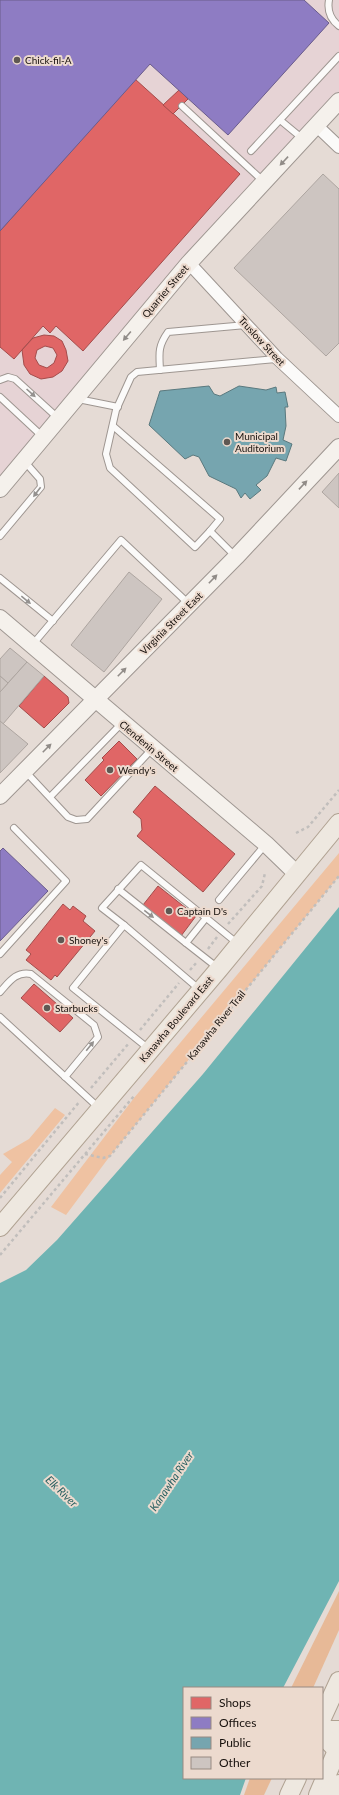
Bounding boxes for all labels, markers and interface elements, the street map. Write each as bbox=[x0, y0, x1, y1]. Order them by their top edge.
place label: Chick-fil-A bbox=[25, 54, 72, 66]
marker: Chick-fil-A bbox=[12, 55, 22, 65]
one-way arrow bbox=[280, 156, 289, 166]
street label: Quarrier Street bbox=[139, 262, 191, 320]
street label: Truslow Street bbox=[236, 314, 288, 368]
one-way arrow bbox=[123, 331, 132, 342]
one-way arrow bbox=[26, 388, 36, 398]
place label: Municipal Auditorium bbox=[235, 430, 284, 454]
marker: Municipal Auditorium bbox=[222, 437, 232, 447]
one-way arrow bbox=[298, 480, 308, 490]
one-way arrow bbox=[33, 486, 41, 497]
one-way arrow bbox=[208, 574, 218, 584]
street label: Virginia Street East bbox=[137, 589, 205, 657]
one-way arrow bbox=[21, 595, 32, 604]
one-way arrow bbox=[117, 667, 127, 677]
street label: Clendenin Street bbox=[117, 718, 181, 774]
one-way arrow bbox=[42, 743, 52, 753]
place label: Wendy's bbox=[118, 764, 156, 776]
marker: Wendy's bbox=[105, 765, 115, 775]
place label: Captain D's bbox=[177, 905, 227, 917]
marker: Captain D's bbox=[164, 906, 174, 916]
one-way arrow bbox=[143, 909, 154, 918]
place label: Shoney's bbox=[69, 934, 108, 946]
marker: Shoney's bbox=[56, 935, 66, 945]
street label: Kanawha Boulevard East bbox=[137, 973, 216, 1064]
street label: Kanawha River Trail bbox=[184, 988, 248, 1062]
place label: Starbucks bbox=[55, 1002, 98, 1014]
marker: Starbucks bbox=[42, 1003, 52, 1013]
one-way arrow bbox=[86, 1041, 94, 1052]
water label: Kanawha River bbox=[146, 1449, 196, 1513]
water label: Elk River bbox=[43, 1473, 81, 1509]
legend bbox=[183, 1687, 323, 1779]
text: Shops bbox=[219, 1695, 251, 1710]
text: Offices bbox=[219, 1715, 256, 1730]
text: Public bbox=[219, 1735, 251, 1750]
text: Other bbox=[219, 1755, 251, 1770]

